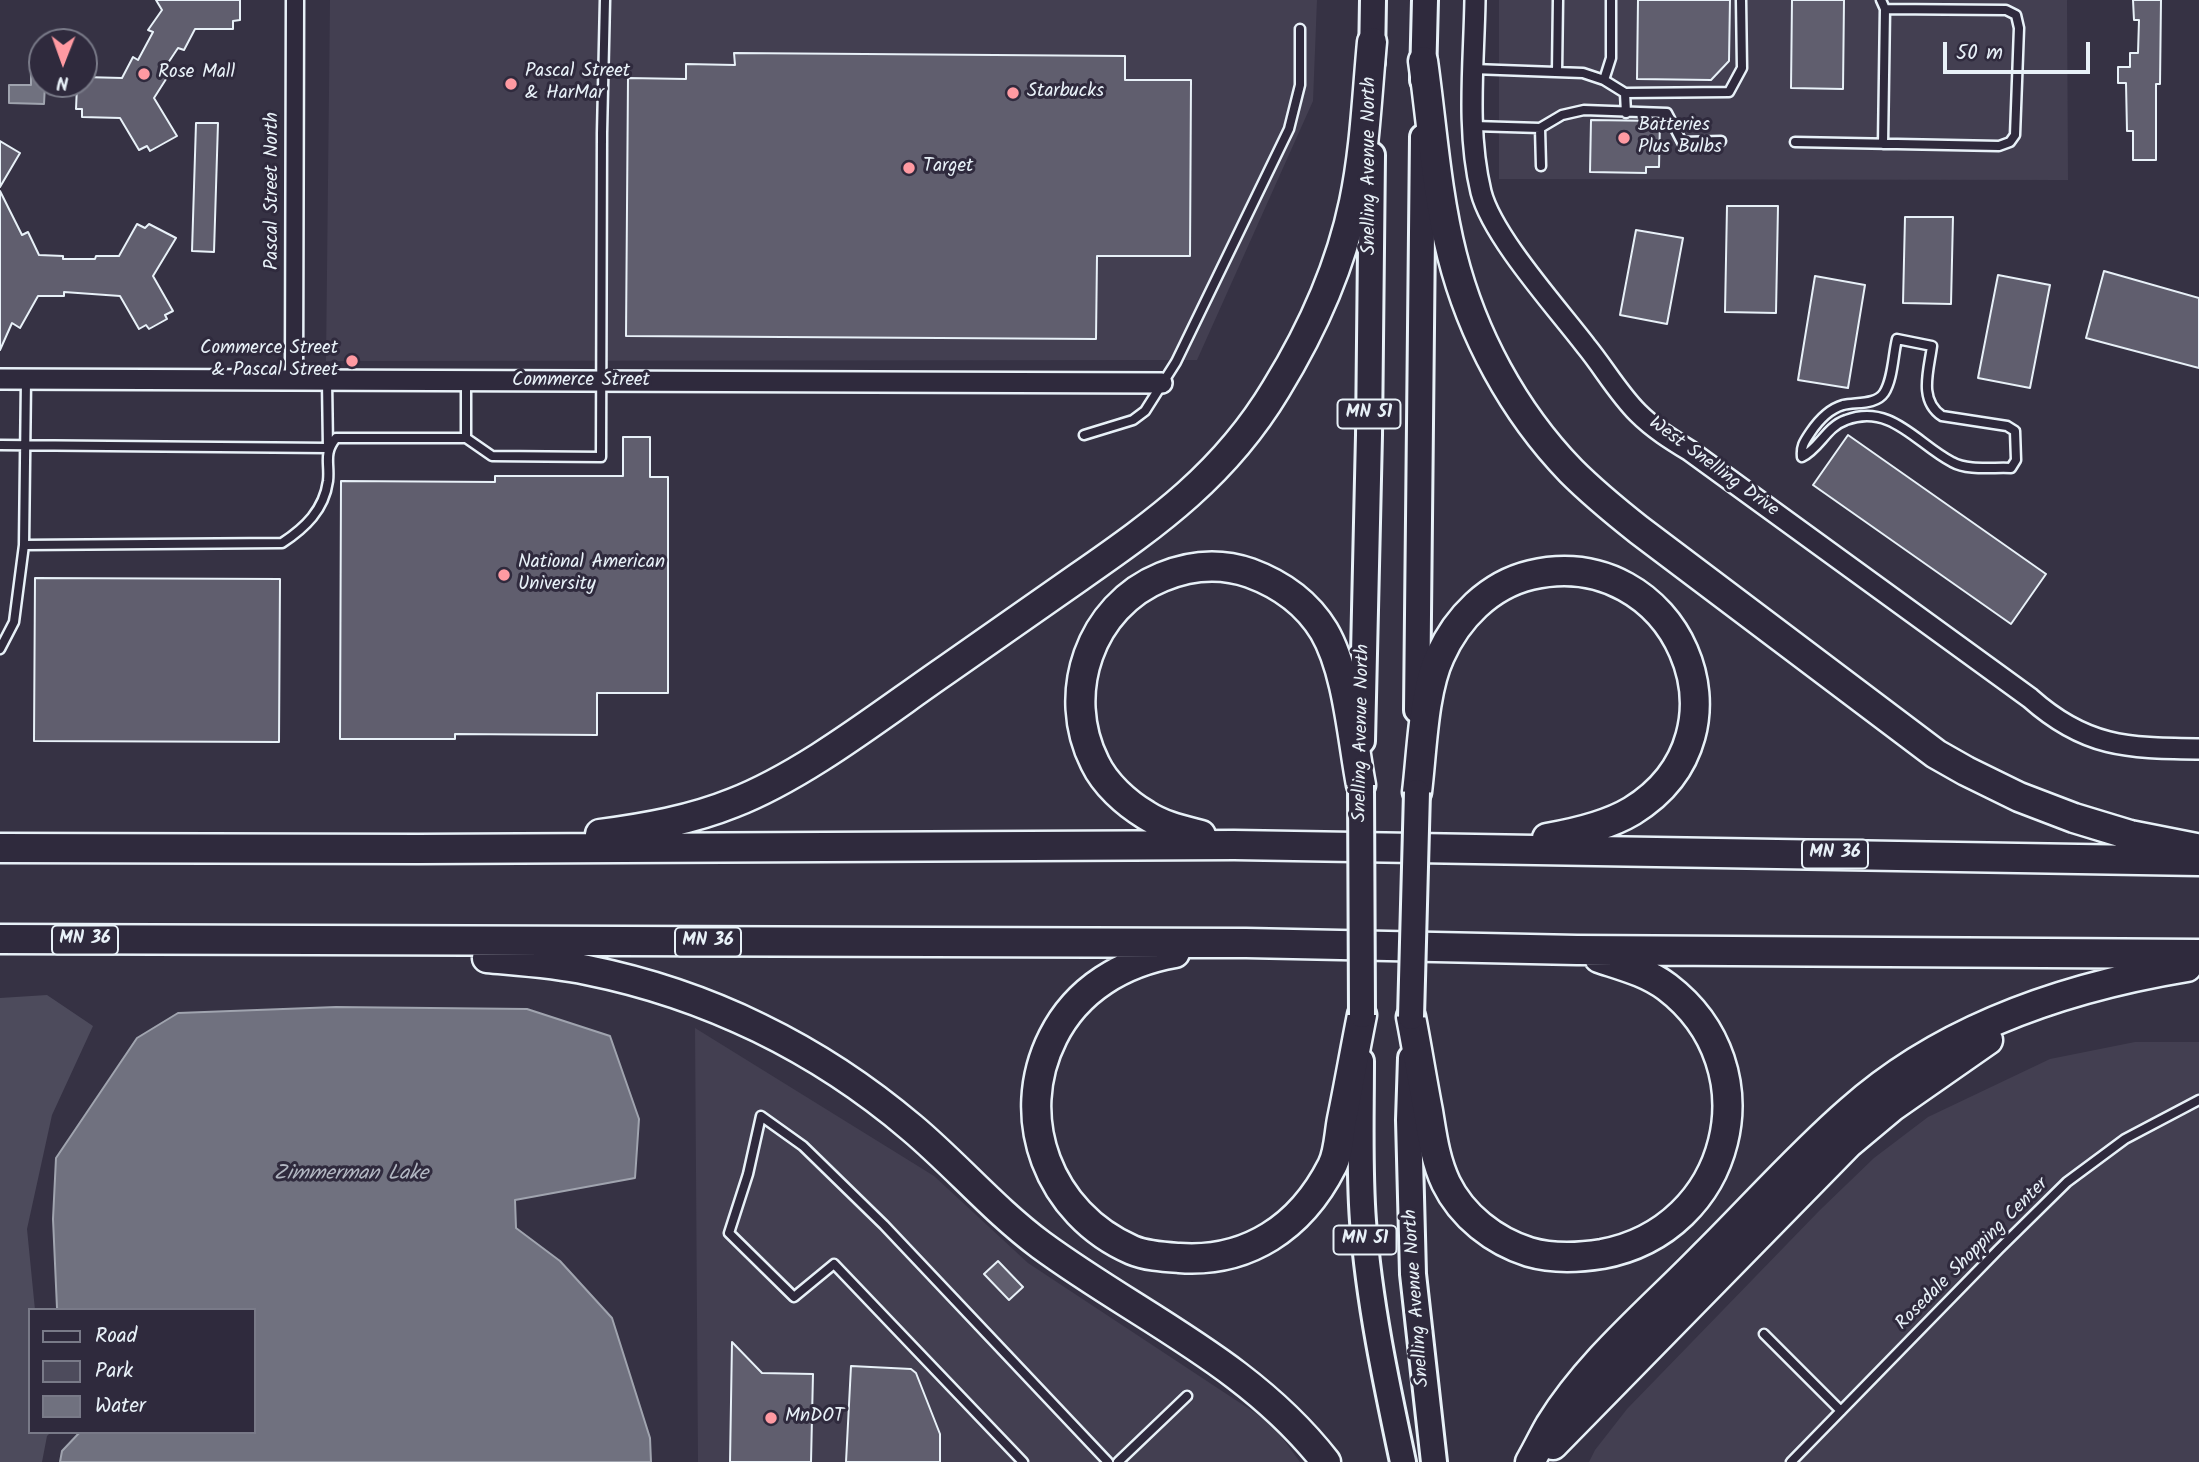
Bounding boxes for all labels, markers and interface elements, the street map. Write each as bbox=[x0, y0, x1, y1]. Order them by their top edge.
north arrow bbox=[28, 28, 98, 98]
scale bar bbox=[1947, 28, 2094, 72]
text: 50 m bbox=[1956, 37, 2003, 70]
place label: Pascal Street & HarMar bbox=[525, 62, 630, 106]
place label: Rose Mall bbox=[158, 63, 235, 85]
marker: Rose Mall bbox=[136, 66, 152, 82]
text: N bbox=[56, 67, 69, 97]
marker: Pascal Street & HarMar bbox=[503, 76, 519, 92]
street label: Snelling Avenue North bbox=[1360, 77, 1382, 255]
place label: Starbucks bbox=[1027, 82, 1104, 104]
marker: Starbucks bbox=[1005, 85, 1021, 101]
street label: Pascal Street North bbox=[263, 112, 285, 270]
place label: Batteries Plus Bulbs bbox=[1638, 116, 1722, 160]
marker: Batteries Plus Bulbs bbox=[1616, 130, 1632, 146]
place label: Target bbox=[923, 157, 973, 179]
marker: Target bbox=[901, 160, 917, 176]
place label: Commerce Street & Pascal Street bbox=[200, 339, 338, 383]
marker: Commerce Street & Pascal Street bbox=[344, 353, 360, 369]
street label: Commerce Street bbox=[512, 371, 650, 393]
road number: MN 51 bbox=[1338, 400, 1400, 428]
street label: West Snelling Drive bbox=[1643, 413, 1783, 523]
place label: National American University bbox=[518, 553, 665, 597]
marker: National American University bbox=[496, 567, 512, 583]
street label: Snelling Avenue North bbox=[1350, 644, 1376, 822]
road number: MN 36 bbox=[1802, 840, 1868, 868]
road number: MN 36 bbox=[52, 925, 118, 954]
road number: MN 36 bbox=[675, 928, 741, 957]
water label: Zimmerman Lake bbox=[274, 1162, 428, 1188]
street label: Rosedale Shopping Center bbox=[1892, 1174, 2054, 1336]
street label: Snelling Avenue North bbox=[1400, 1208, 1436, 1388]
road number: MN 51 bbox=[1334, 1226, 1396, 1254]
legend bbox=[28, 1308, 256, 1434]
text: Road bbox=[95, 1320, 137, 1353]
text: Park bbox=[95, 1355, 133, 1388]
text: Water bbox=[95, 1390, 146, 1423]
place label: MnDOT bbox=[785, 1407, 844, 1429]
marker: MnDOT bbox=[763, 1410, 779, 1426]

